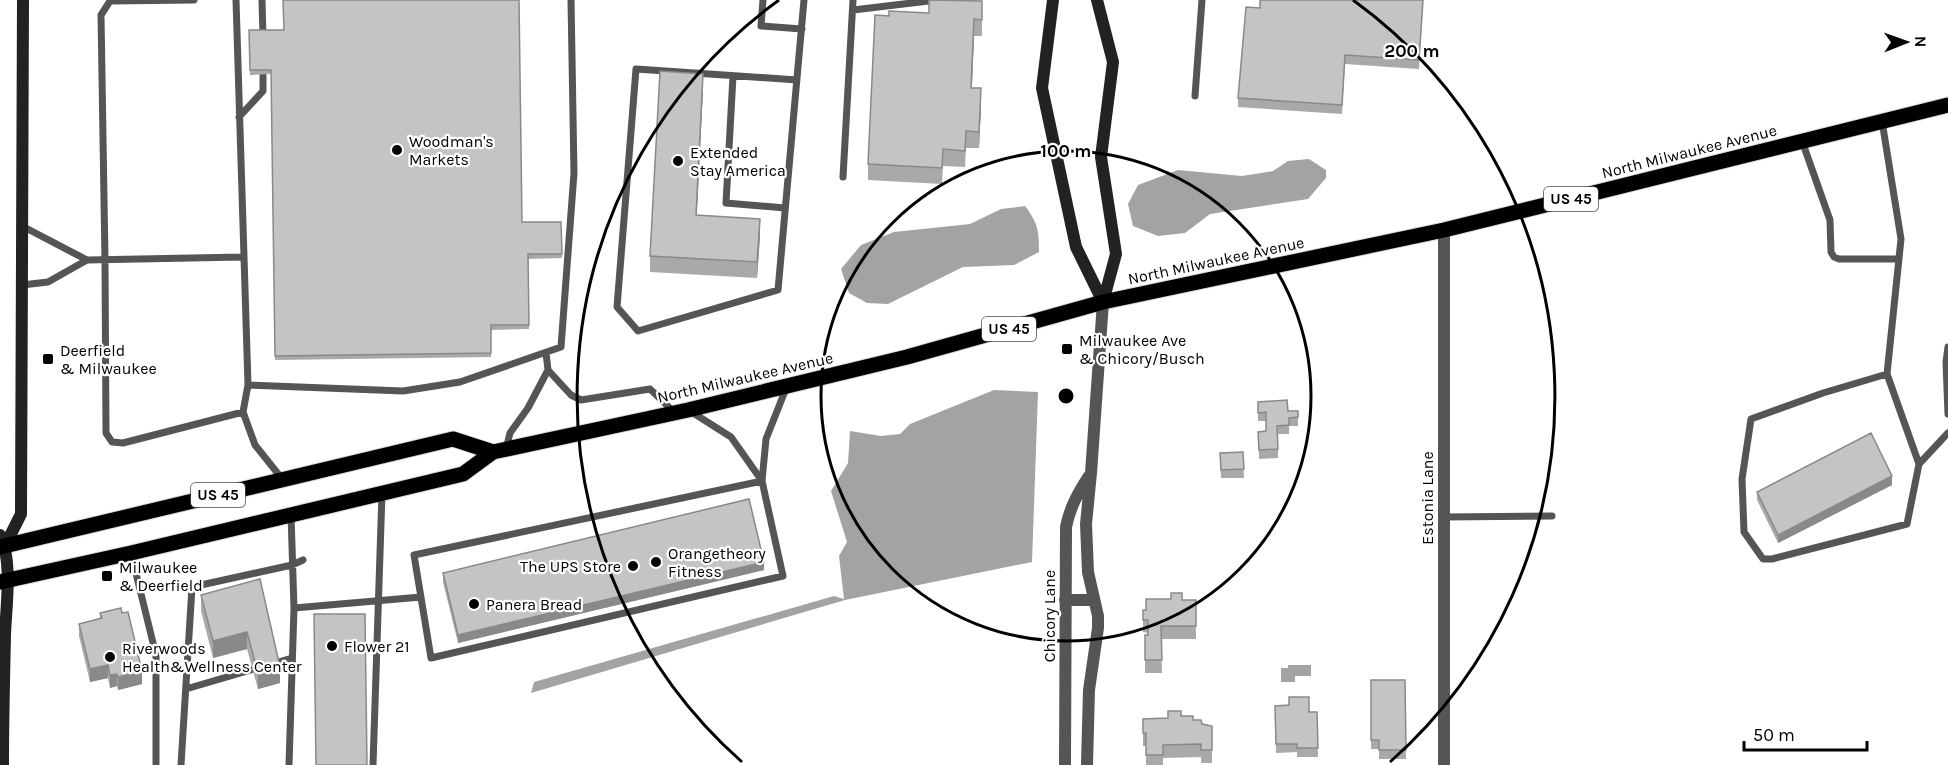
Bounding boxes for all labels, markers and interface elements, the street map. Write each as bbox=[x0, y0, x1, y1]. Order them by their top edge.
north arrow bbox=[1876, 12, 1936, 72]
text: N bbox=[1911, 36, 1930, 48]
text: 200 m bbox=[1384, 40, 1440, 62]
street label: North Milwaukee Avenue bbox=[1600, 121, 1779, 182]
place label: Woodman's Markets bbox=[409, 132, 494, 169]
text: 100 m bbox=[1041, 140, 1091, 162]
marker: Woodman's Markets bbox=[390, 143, 404, 157]
place label: Extended Stay America bbox=[690, 143, 786, 180]
marker: Extended Stay America bbox=[671, 154, 685, 168]
road number: US 45 bbox=[1544, 187, 1598, 211]
street label: North Milwaukee Avenue bbox=[1126, 233, 1306, 288]
road number: US 45 bbox=[982, 317, 1036, 341]
place label: Milwaukee Ave & Chicory/Busch bbox=[1079, 331, 1205, 368]
place label: Deerfield & Milwaukee bbox=[60, 341, 157, 378]
marker: Milwaukee Ave & Chicory/Busch bbox=[1060, 342, 1074, 356]
street label: North Milwaukee Avenue bbox=[655, 348, 835, 407]
marker: Deerfield & Milwaukee bbox=[41, 352, 55, 366]
centre of rings bbox=[1056, 386, 1076, 406]
street label: Estonia Lane bbox=[1418, 451, 1437, 545]
road number: US 45 bbox=[191, 483, 245, 507]
place label: Orangetheory Fitness bbox=[668, 544, 766, 581]
marker: Orangetheory Fitness bbox=[649, 555, 663, 569]
place label: The UPS Store bbox=[520, 557, 621, 576]
place label: Milwaukee & Deerfield bbox=[119, 558, 203, 595]
marker: The UPS Store bbox=[626, 559, 640, 573]
marker: Milwaukee & Deerfield bbox=[100, 569, 114, 583]
street label: Chicory Lane bbox=[1040, 570, 1059, 662]
place label: Panera Bread bbox=[486, 595, 582, 614]
marker: Panera Bread bbox=[467, 597, 481, 611]
place label: Flower 21 bbox=[344, 637, 410, 656]
place label: Riverwoods Health&Wellness Center bbox=[122, 639, 302, 676]
marker: Flower 21 bbox=[325, 639, 339, 653]
marker: Riverwoods Health&Wellness Center bbox=[103, 650, 117, 664]
scale bar bbox=[1744, 714, 1867, 752]
text: 50 m bbox=[1753, 724, 1795, 746]

